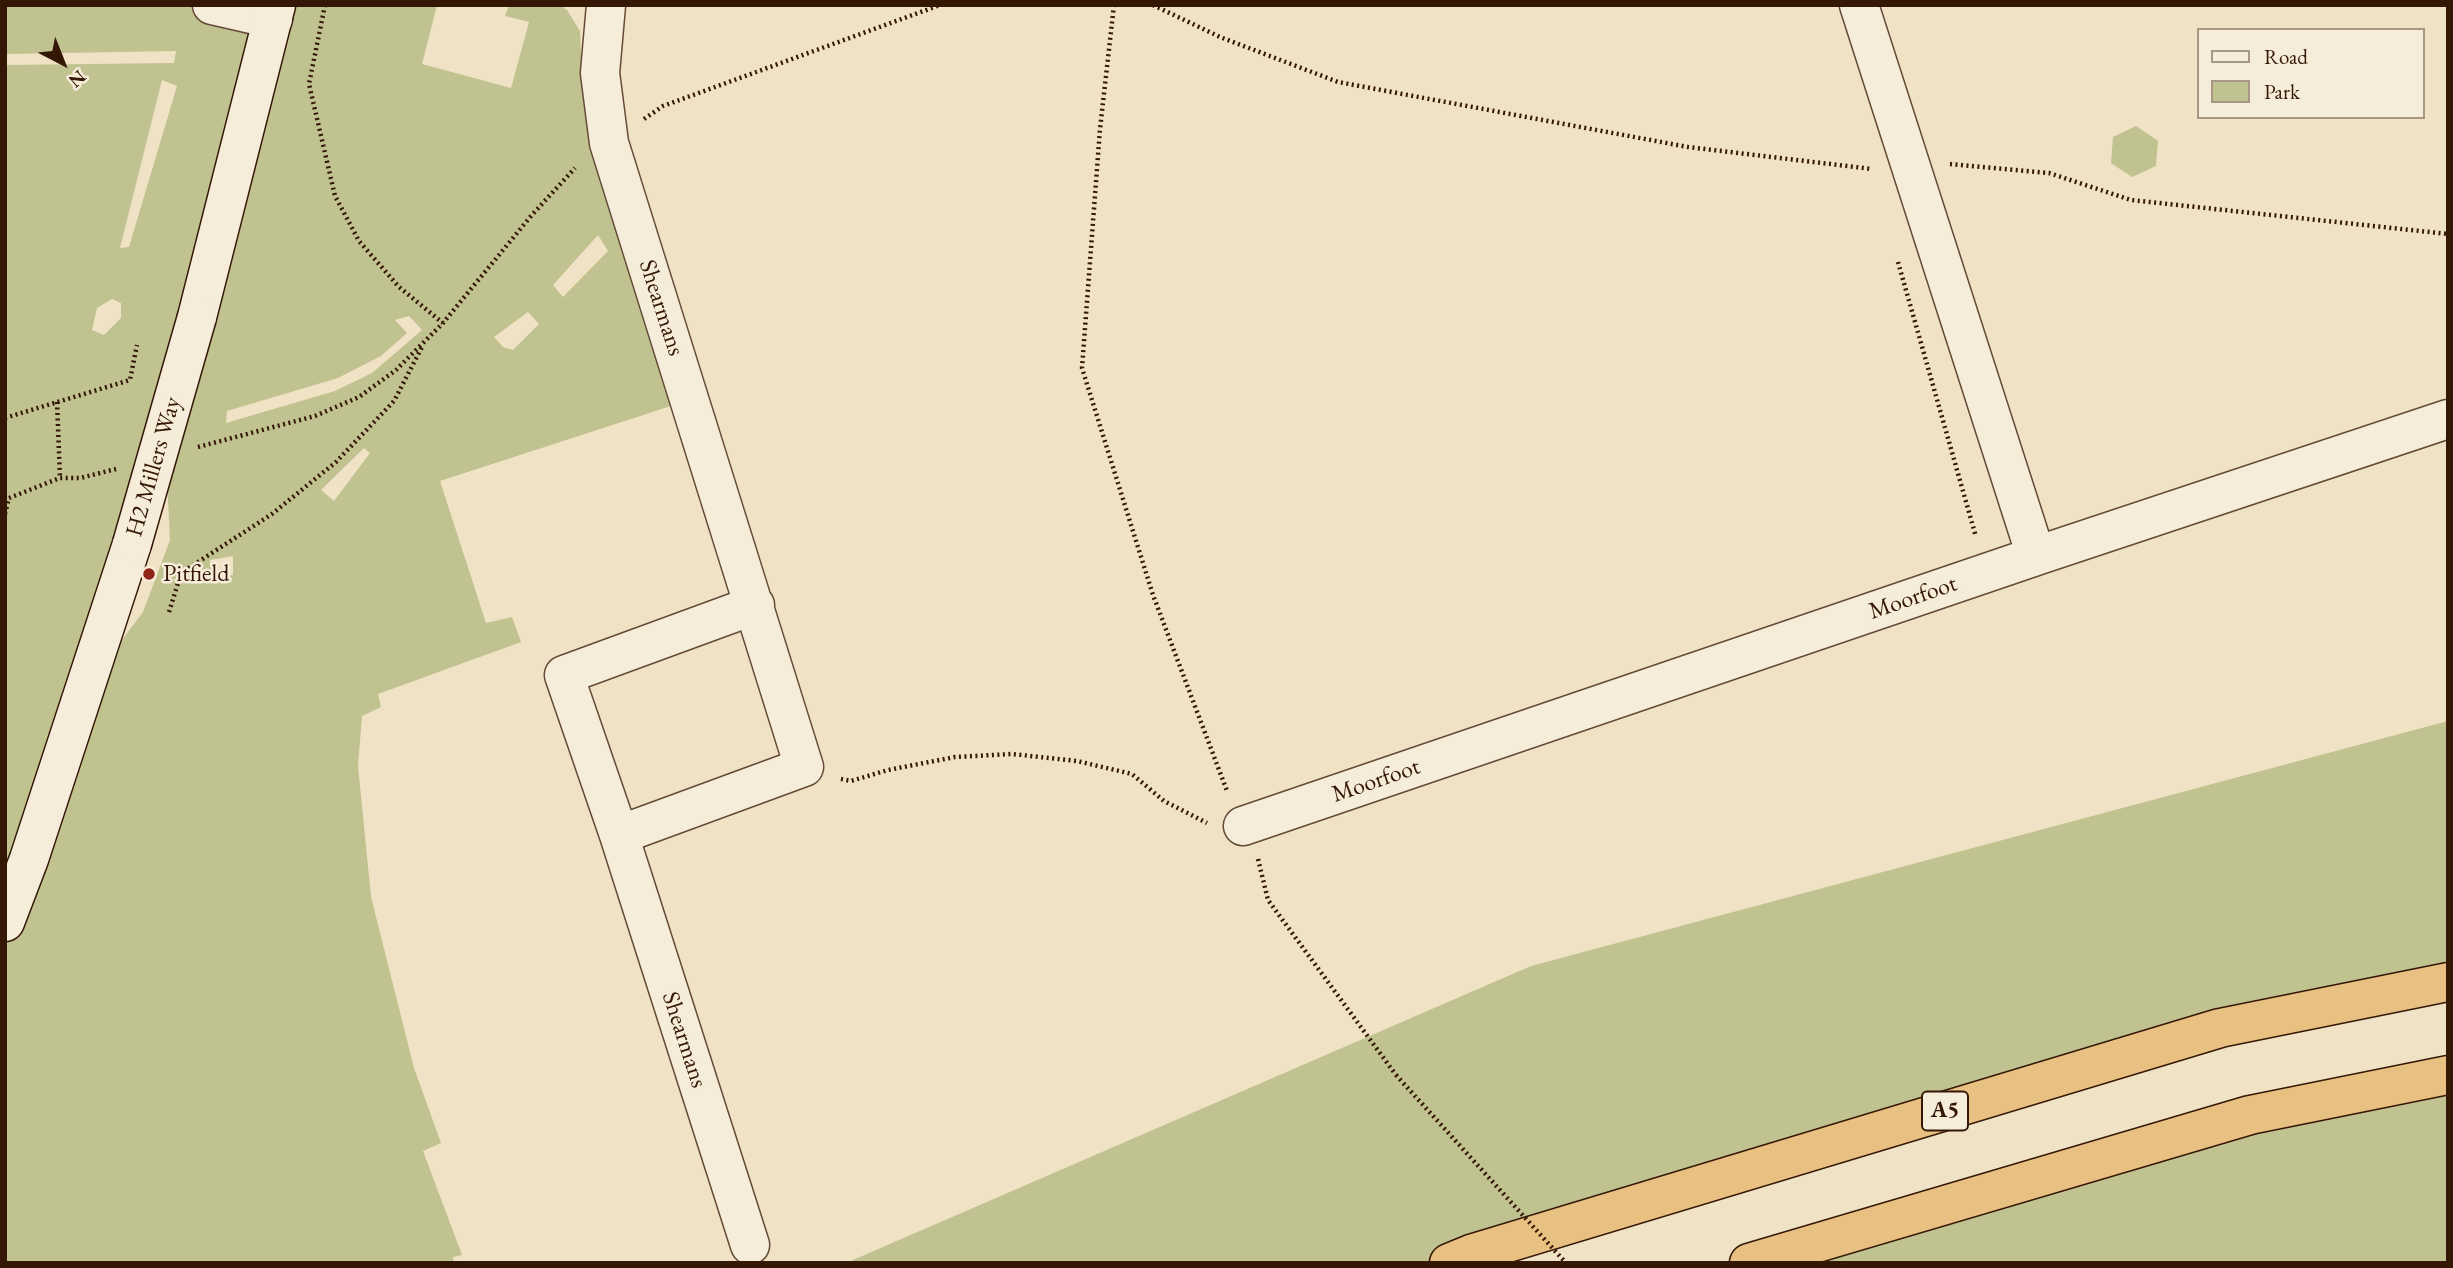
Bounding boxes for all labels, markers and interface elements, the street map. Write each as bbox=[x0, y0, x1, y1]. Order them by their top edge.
north arrow bbox=[28, 28, 98, 98]
legend bbox=[2198, 28, 2425, 119]
text: Road bbox=[2264, 43, 2308, 70]
text: N bbox=[63, 65, 91, 93]
text: Park bbox=[2264, 78, 2300, 105]
street label: Shearmans bbox=[632, 256, 690, 360]
street label: H2 Millers Way bbox=[120, 394, 188, 540]
place label: Pitfield bbox=[163, 560, 229, 588]
marker: Pitfield bbox=[141, 566, 157, 582]
street label: Moorfoot bbox=[1865, 570, 1961, 626]
street label: Moorfoot bbox=[1328, 753, 1424, 809]
street label: Shearmans bbox=[655, 988, 713, 1092]
road number: A5 bbox=[1922, 1092, 1968, 1130]

